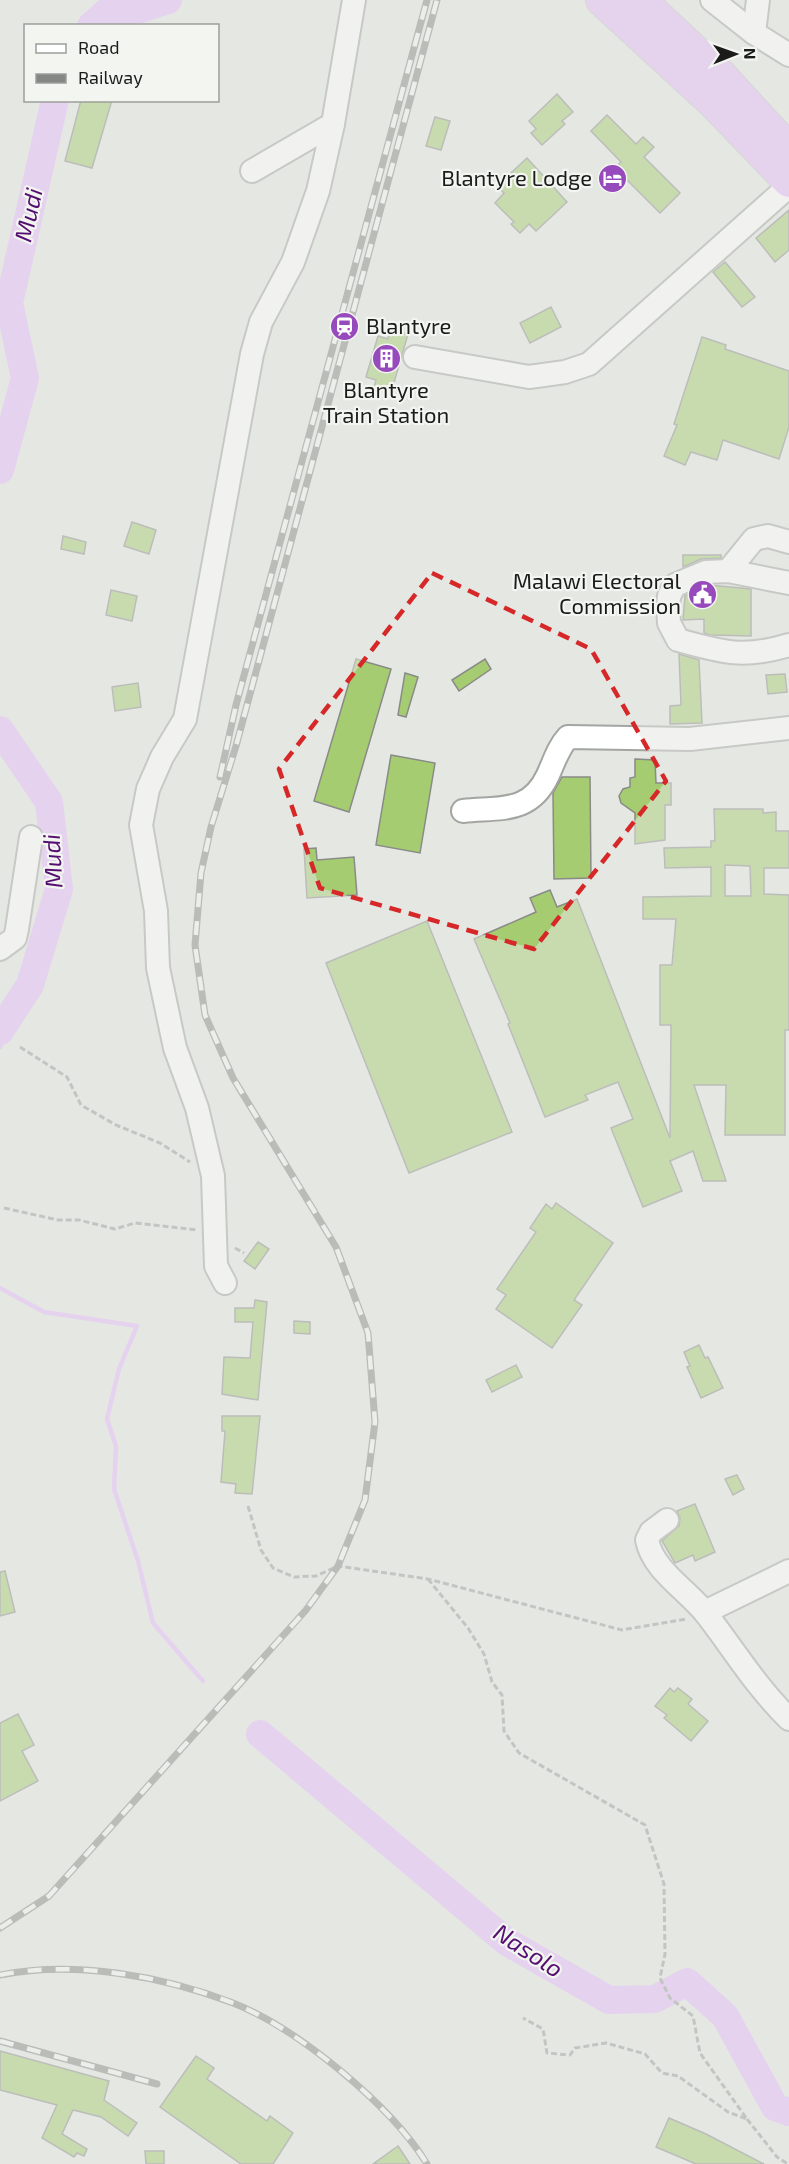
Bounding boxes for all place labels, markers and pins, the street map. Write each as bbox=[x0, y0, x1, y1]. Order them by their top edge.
hotel icon: Blantyre Lodge bbox=[597, 162, 629, 194]
place label: Blantyre Lodge bbox=[441, 164, 592, 190]
station icon: Blantyre bbox=[329, 310, 361, 342]
place label: Blantyre bbox=[366, 312, 451, 338]
building icon: Blantyre Train Station bbox=[370, 342, 402, 374]
place label: Blantyre Train Station bbox=[323, 376, 449, 427]
place label: Malawi Electoral Commission bbox=[513, 567, 681, 618]
public building icon: Malawi Electoral Commission bbox=[686, 578, 718, 610]

